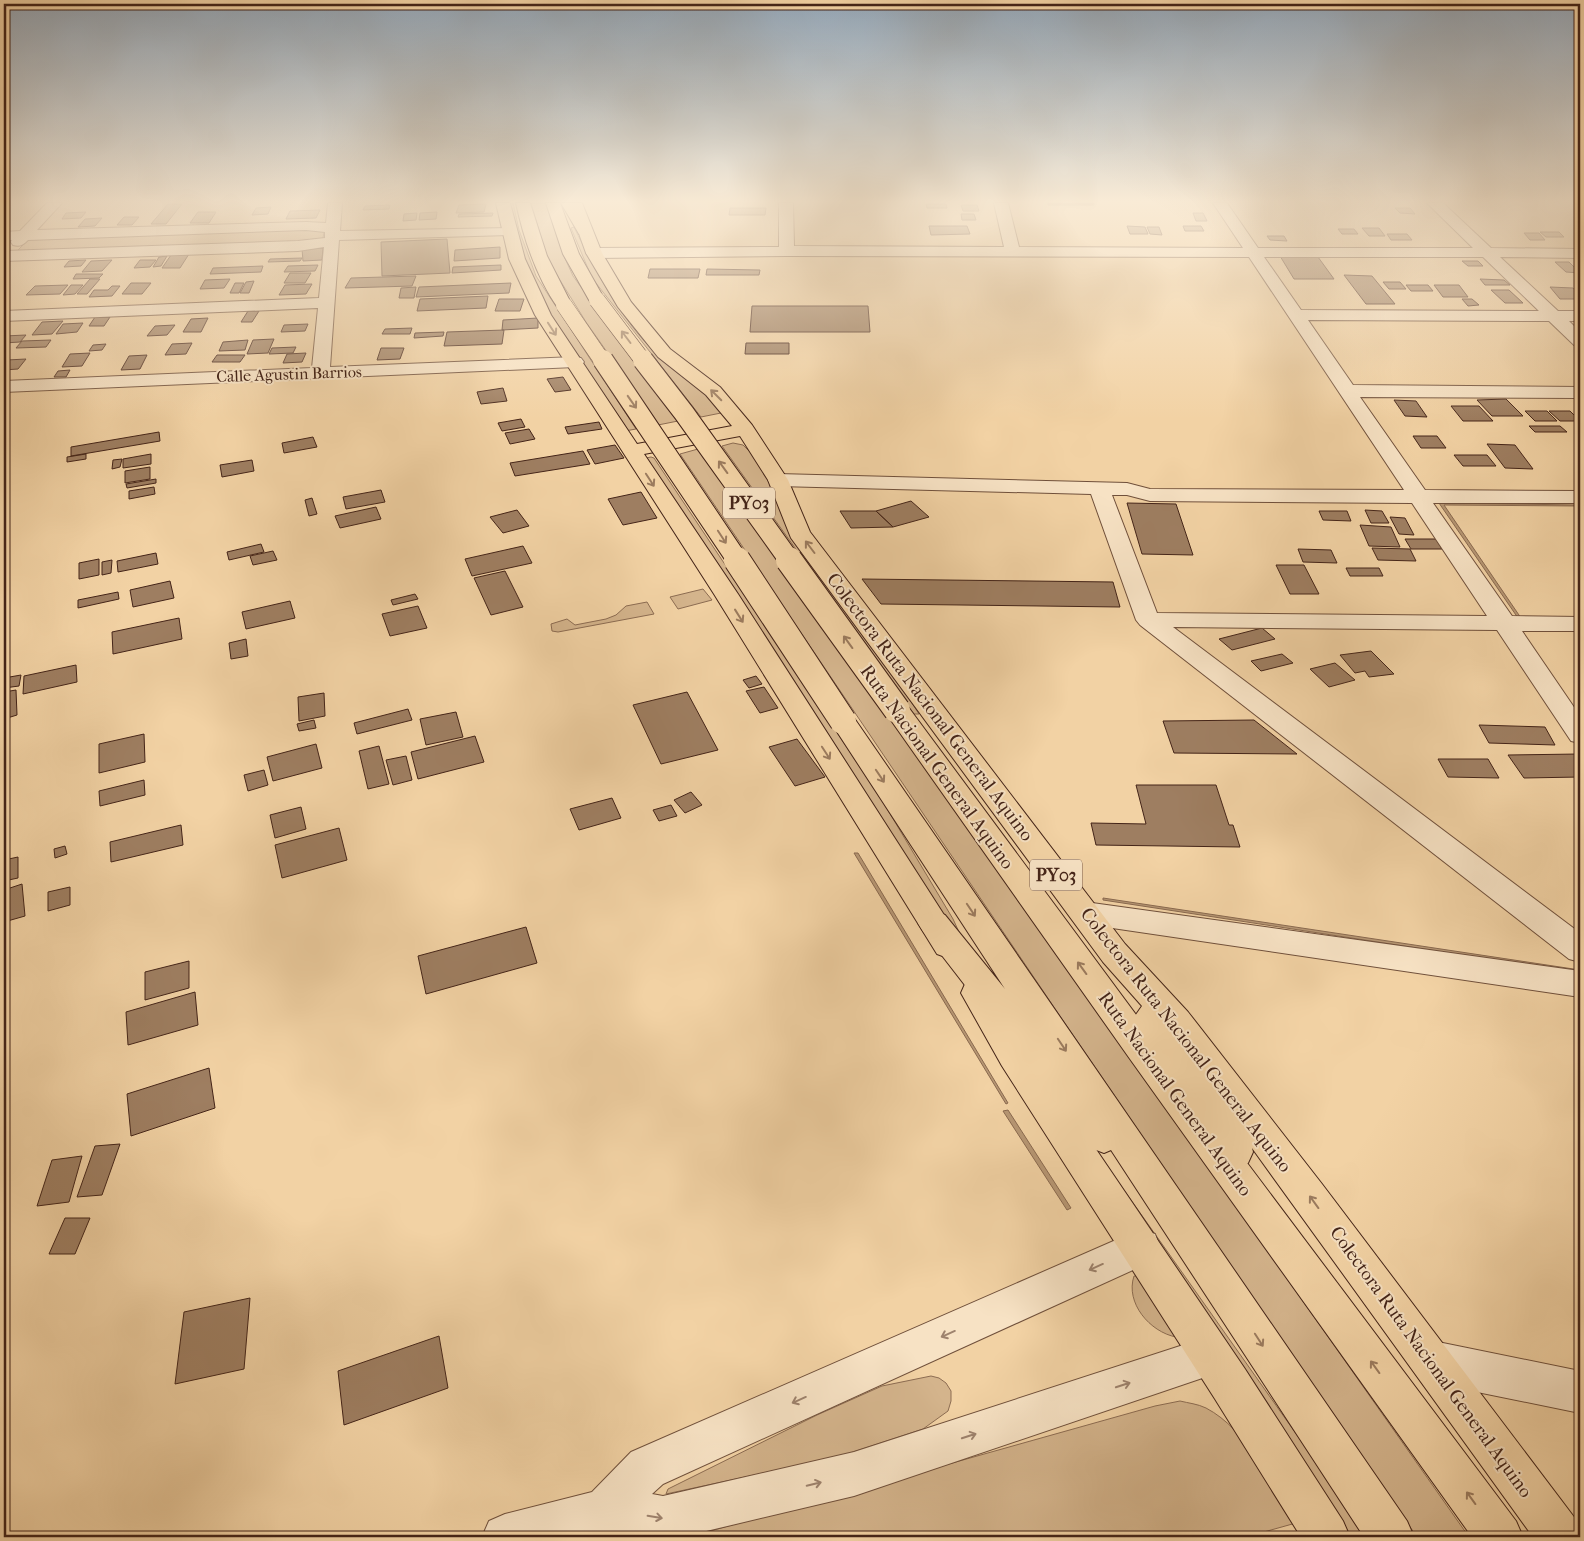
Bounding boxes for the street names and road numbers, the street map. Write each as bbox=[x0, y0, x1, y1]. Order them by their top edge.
street label: Calle Agustin Barrios bbox=[216, 362, 362, 386]
road number: PY03 bbox=[723, 488, 775, 518]
street label: Colectora Ruta Nacional General Aquino bbox=[822, 568, 1038, 846]
street label: Ruta Nacional General Aquino bbox=[855, 660, 1019, 874]
road number: PY03 bbox=[1030, 860, 1082, 890]
street label: Colectora Ruta Nacional General Aquino bbox=[1075, 903, 1297, 1177]
street label: Ruta Nacional General Aquino bbox=[1093, 987, 1257, 1201]
street label: Colectora Ruta Nacional General Aquino bbox=[1325, 1222, 1537, 1502]

